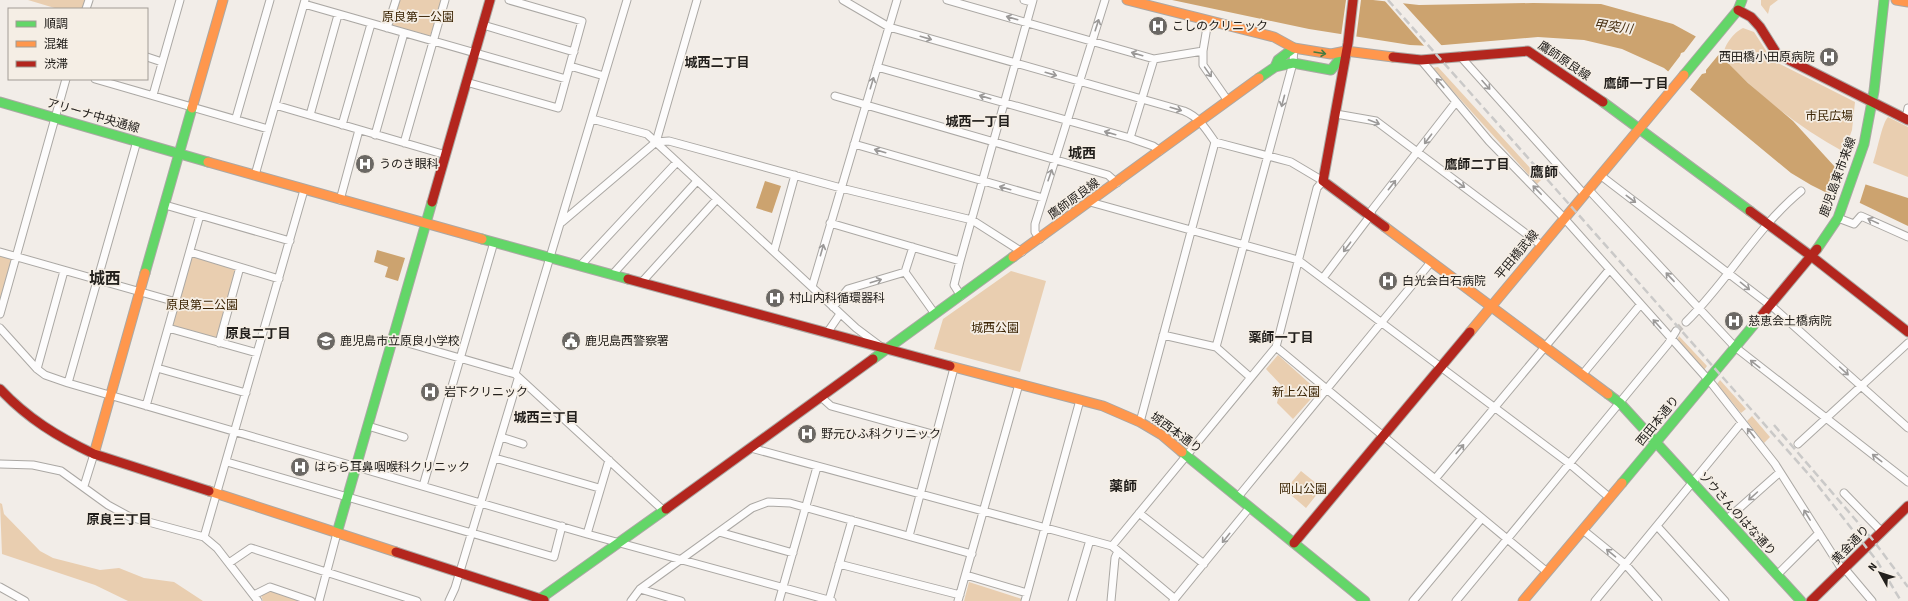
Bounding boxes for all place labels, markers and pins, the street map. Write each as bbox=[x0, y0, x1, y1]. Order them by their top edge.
hospital icon: こしのクリニック bbox=[1147, 15, 1169, 37]
place label: こしのクリニック bbox=[1172, 18, 1268, 35]
hospital icon: 西田橋小田原病院 bbox=[1818, 46, 1840, 68]
place label: 西田橋小田原病院 bbox=[1719, 49, 1815, 66]
hospital icon: うのき眼科 bbox=[354, 153, 376, 175]
place label: うのき眼科 bbox=[379, 156, 439, 173]
hospital icon: 白光会白石病院 bbox=[1377, 270, 1399, 292]
place label: 白光会白石病院 bbox=[1402, 273, 1486, 290]
hospital icon: 村山内科循環器科 bbox=[764, 287, 786, 309]
place label: 村山内科循環器科 bbox=[789, 290, 885, 307]
hospital icon: 慈恵会土橋病院 bbox=[1723, 310, 1745, 332]
place label: 慈恵会土橋病院 bbox=[1748, 313, 1832, 330]
school or university icon: 鹿児島市立原良小学校 bbox=[315, 330, 337, 352]
public building icon: 鹿児島西警察署 bbox=[560, 330, 582, 352]
place label: 鹿児島市立原良小学校 bbox=[340, 333, 460, 350]
place label: 鹿児島西警察署 bbox=[585, 333, 669, 350]
hospital icon: 岩下クリニック bbox=[419, 381, 441, 403]
place label: 岩下クリニック bbox=[444, 384, 528, 401]
hospital icon: 野元ひふ科クリニック bbox=[796, 423, 818, 445]
place label: 野元ひふ科クリニック bbox=[821, 426, 941, 443]
hospital icon: はらら耳鼻咽喉科クリニック bbox=[289, 456, 311, 478]
place label: はらら耳鼻咽喉科クリニック bbox=[314, 459, 470, 476]

